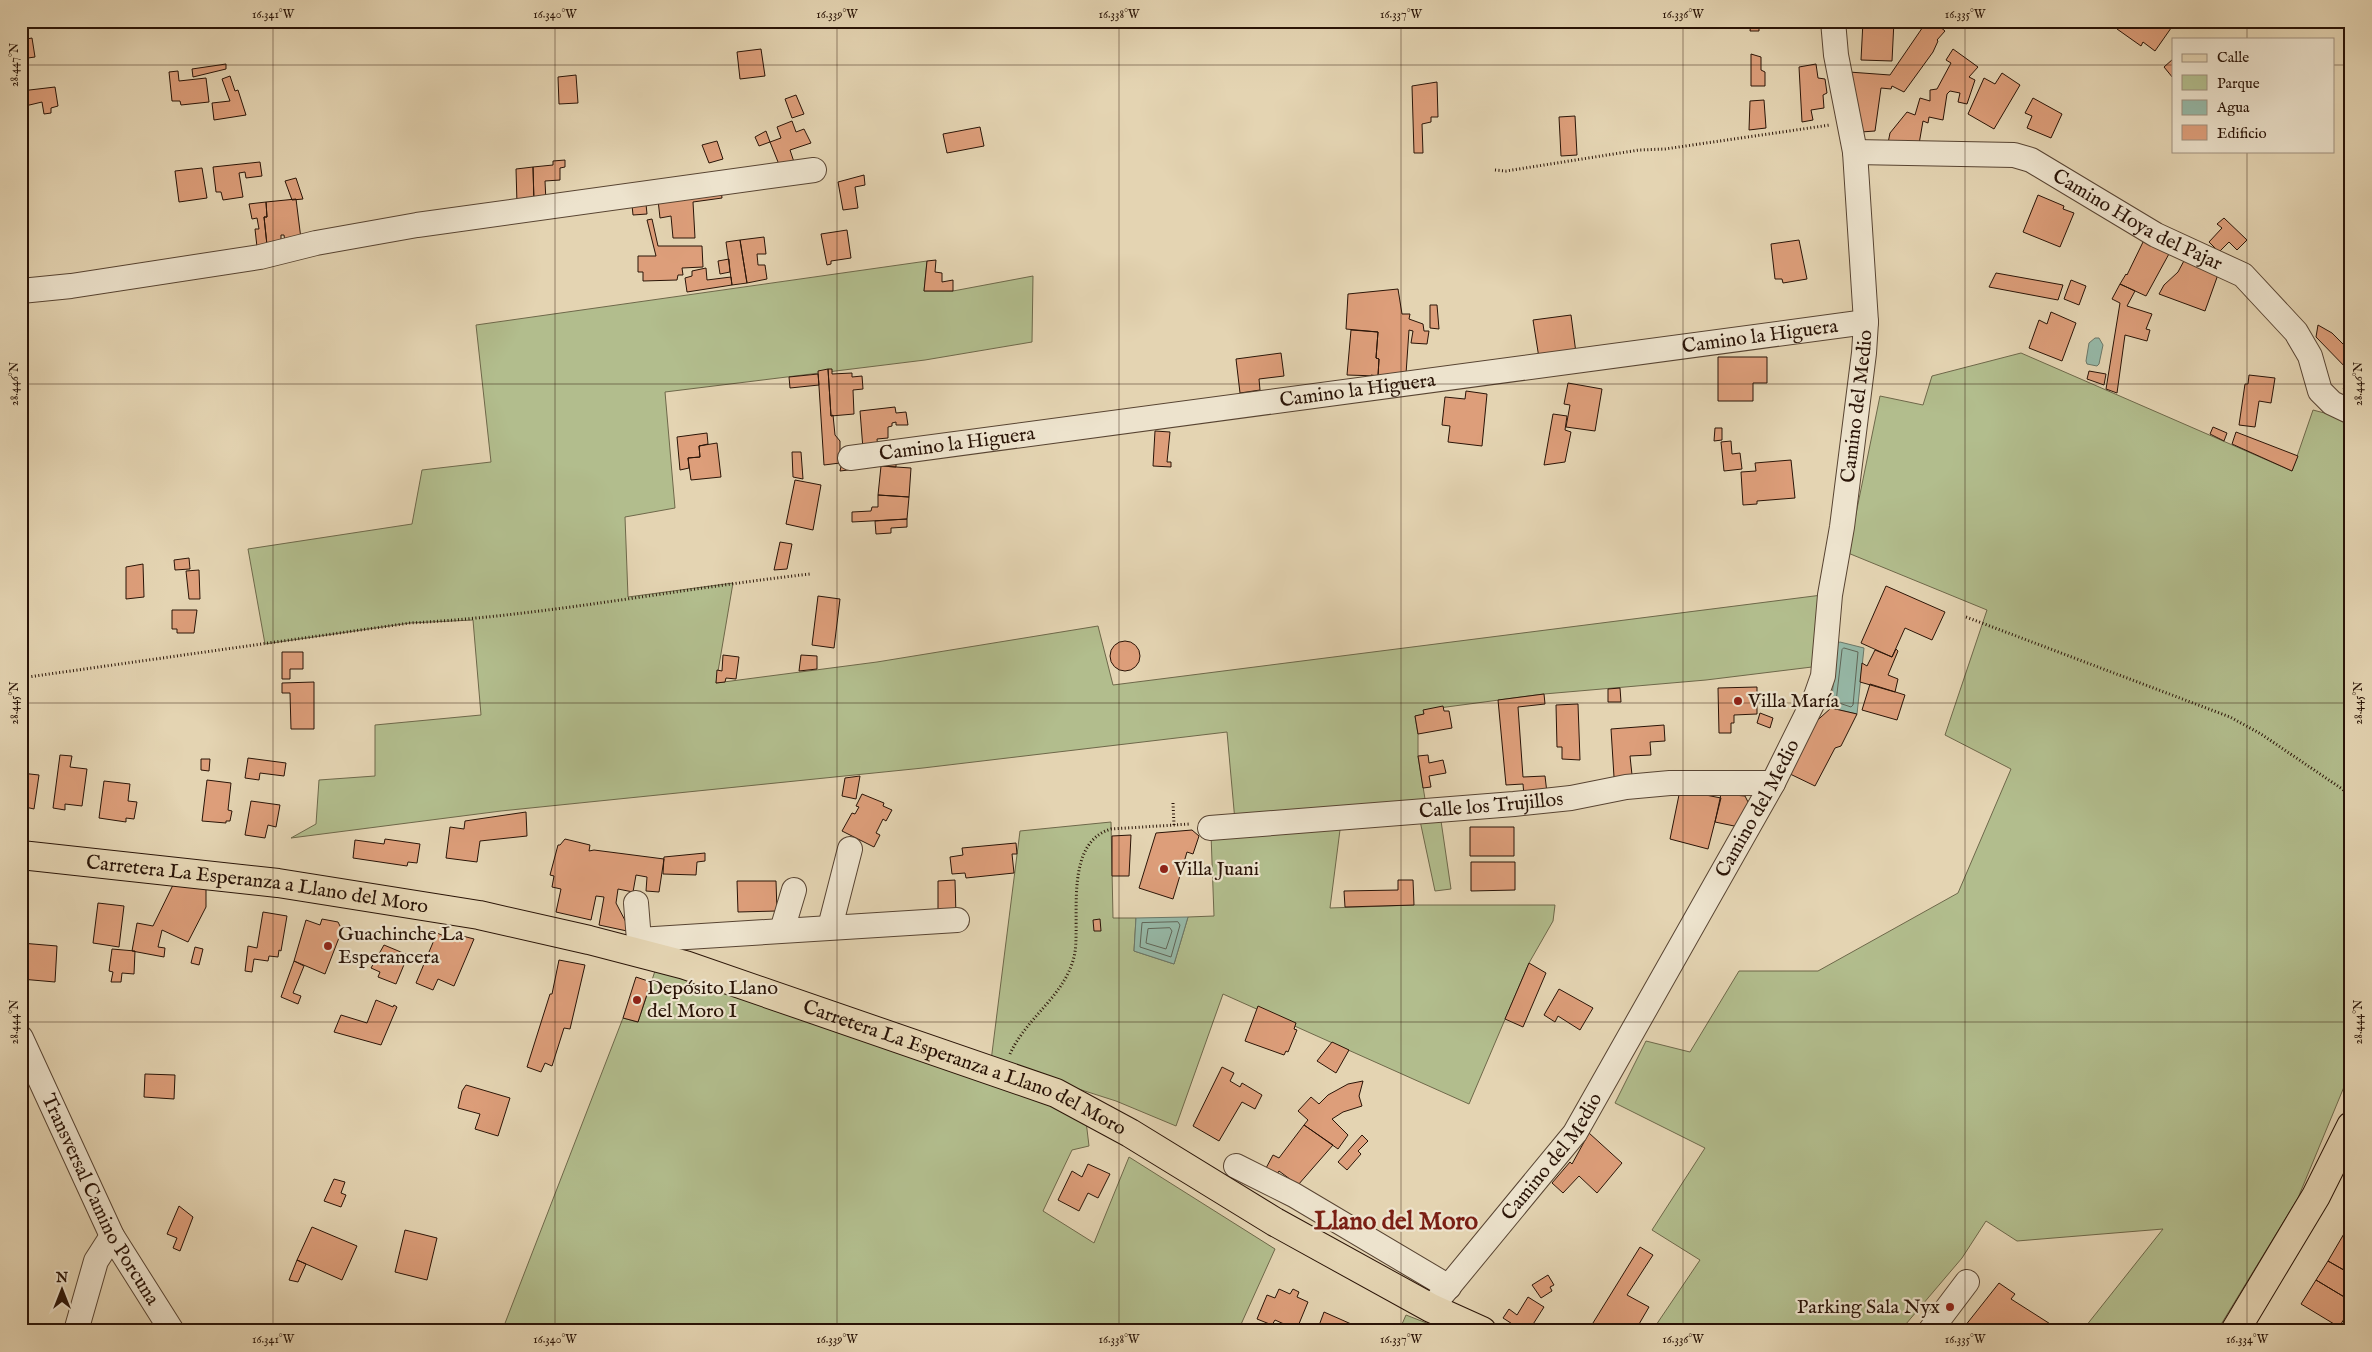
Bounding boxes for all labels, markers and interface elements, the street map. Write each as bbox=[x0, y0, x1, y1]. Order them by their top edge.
text: 16.341°W bbox=[252, 7, 295, 22]
text: 16.340°W bbox=[533, 7, 577, 22]
text: 16.339°W bbox=[816, 7, 858, 22]
text: 16.338°W bbox=[1098, 7, 1140, 22]
text: 16.337°W bbox=[1380, 7, 1423, 22]
text: 16.336°W bbox=[1662, 7, 1704, 22]
text: 16.335°W bbox=[1945, 7, 1986, 22]
legend bbox=[2172, 38, 2334, 152]
text: 28.447°N bbox=[7, 42, 22, 87]
text: Calle bbox=[2217, 48, 2249, 67]
text: Parque bbox=[2217, 74, 2260, 93]
text: Agua bbox=[2216, 98, 2250, 117]
text: Edificio bbox=[2217, 124, 2267, 143]
street label: Camino Hoya del Pajar bbox=[2048, 163, 2227, 277]
street label: Camino la Higuera bbox=[1680, 313, 1840, 359]
street label: Camino del Medio bbox=[1835, 329, 1878, 484]
text: 28.446°N bbox=[7, 361, 22, 406]
text: 28.446°N bbox=[2351, 361, 2366, 406]
street label: Camino la Higuera bbox=[1278, 367, 1437, 413]
street label: Camino la Higuera bbox=[878, 421, 1037, 466]
text: 28.445°N bbox=[7, 681, 22, 725]
text: 28.445°N bbox=[2351, 681, 2366, 725]
place label: Villa María bbox=[1747, 689, 1840, 714]
marker: Villa María bbox=[1732, 695, 1744, 707]
street label: Camino del Medio bbox=[1710, 735, 1805, 882]
street label: Calle los Trujillos bbox=[1418, 786, 1564, 824]
street label: Carretera La Esperanza a Llano del Moro bbox=[85, 850, 430, 919]
place label: Villa Juani bbox=[1173, 857, 1259, 882]
marker: Villa Juani bbox=[1158, 863, 1170, 875]
place label: Guachinche La Esperancera bbox=[338, 922, 464, 970]
marker: Guachinche La Esperancera bbox=[322, 940, 334, 952]
place label: Depósito Llano del Moro I bbox=[647, 976, 778, 1024]
marker: Depósito Llano del Moro I bbox=[631, 994, 643, 1006]
street label: Carretera La Esperanza a Llano del Moro bbox=[800, 994, 1131, 1141]
text: 28.444°N bbox=[7, 999, 22, 1044]
text: 28.444°N bbox=[2351, 999, 2366, 1044]
street label: Camino del Medio bbox=[1496, 1088, 1608, 1226]
street label: Transversal Camino Porcuna bbox=[36, 1090, 165, 1310]
district label: Llano del Moro bbox=[1314, 1206, 1479, 1238]
north arrow bbox=[38, 1264, 88, 1314]
text: N bbox=[55, 1269, 68, 1287]
place label: Parking Sala Nyx bbox=[1797, 1295, 1940, 1320]
marker: Parking Sala Nyx bbox=[1944, 1301, 1956, 1313]
text: 16.341°W bbox=[252, 1332, 295, 1347]
text: 16.340°W bbox=[533, 1332, 577, 1347]
text: 16.339°W bbox=[816, 1332, 858, 1347]
text: 16.338°W bbox=[1098, 1332, 1140, 1347]
text: 16.337°W bbox=[1380, 1332, 1423, 1347]
text: 16.336°W bbox=[1662, 1332, 1704, 1347]
text: 16.335°W bbox=[1945, 1332, 1986, 1347]
text: 16.334°W bbox=[2226, 1332, 2269, 1347]

